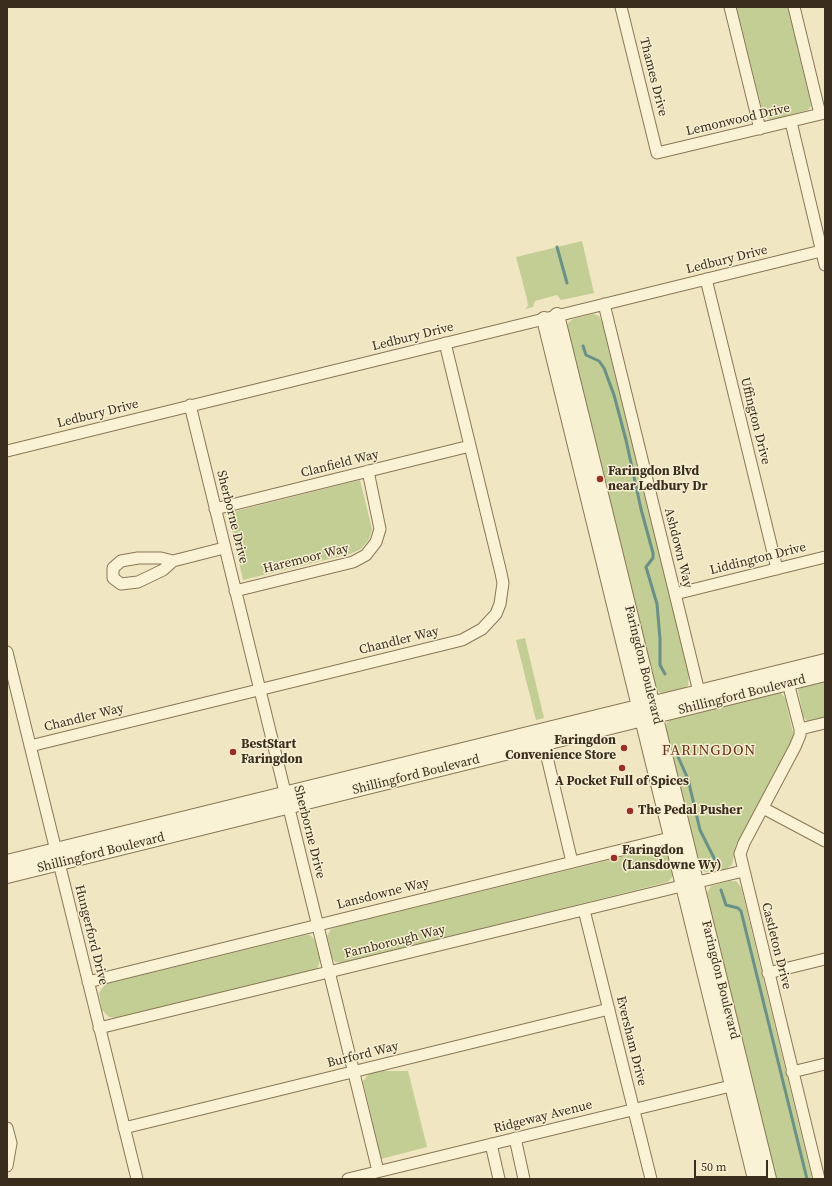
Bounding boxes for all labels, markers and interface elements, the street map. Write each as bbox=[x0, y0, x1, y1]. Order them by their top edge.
street label: Thames Drive bbox=[636, 36, 670, 118]
street label: Lemonwood Drive bbox=[684, 100, 792, 140]
street label: Ledbury Drive bbox=[685, 242, 769, 278]
street label: Ledbury Drive bbox=[371, 319, 455, 355]
street label: Uffington Drive bbox=[737, 376, 773, 466]
street label: Ledbury Drive bbox=[56, 396, 140, 432]
street label: Clanfield Way bbox=[299, 447, 381, 481]
place label: Faringdon Blvd near Ledbury Dr bbox=[608, 464, 707, 495]
street label: Sherborne Drive bbox=[213, 469, 251, 565]
marker: Faringdon Blvd near Ledbury Dr bbox=[595, 474, 605, 484]
street label: Ashdown Way bbox=[661, 506, 695, 590]
street label: Liddington Drive bbox=[708, 540, 808, 578]
street label: Haremoor Way bbox=[262, 541, 350, 577]
street label: Faringdon Boulevard bbox=[621, 604, 665, 726]
street label: Chandler Way bbox=[358, 624, 440, 658]
street label: Shillingford Boulevard bbox=[677, 672, 807, 718]
street label: Chandler Way bbox=[43, 701, 125, 735]
place label: Faringdon Convenience Store bbox=[505, 733, 616, 764]
place label: BestStart Faringdon bbox=[241, 737, 303, 768]
district label: FARINGDON bbox=[662, 742, 756, 760]
marker: Faringdon Convenience Store bbox=[619, 743, 629, 753]
marker: BestStart Faringdon bbox=[228, 747, 238, 757]
street label: Shillingford Boulevard bbox=[351, 752, 481, 798]
marker: A Pocket Full of Spices bbox=[617, 763, 627, 773]
place label: A Pocket Full of Spices bbox=[555, 774, 689, 790]
street label: Sherborne Drive bbox=[290, 784, 328, 880]
place label: The Pedal Pusher bbox=[638, 803, 742, 819]
marker: The Pedal Pusher bbox=[625, 806, 635, 816]
street label: Shillingford Boulevard bbox=[36, 830, 166, 876]
place label: Faringdon (Lansdowne Wy) bbox=[622, 843, 721, 874]
marker: Faringdon (Lansdowne Wy) bbox=[609, 853, 619, 863]
street label: Lansdowne Way bbox=[335, 875, 431, 913]
street label: Hungerford Drive bbox=[71, 883, 111, 987]
street label: Castleton Drive bbox=[758, 901, 794, 991]
street label: Faringdon Boulevard bbox=[698, 919, 742, 1041]
street label: Farnborough Way bbox=[343, 922, 447, 962]
street label: Eversham Drive bbox=[612, 995, 650, 1087]
street label: Burford Way bbox=[326, 1039, 400, 1071]
street label: Ridgeway Avenue bbox=[492, 1097, 594, 1137]
scale bar bbox=[696, 1152, 770, 1178]
text: 50 m bbox=[701, 1159, 727, 1175]

